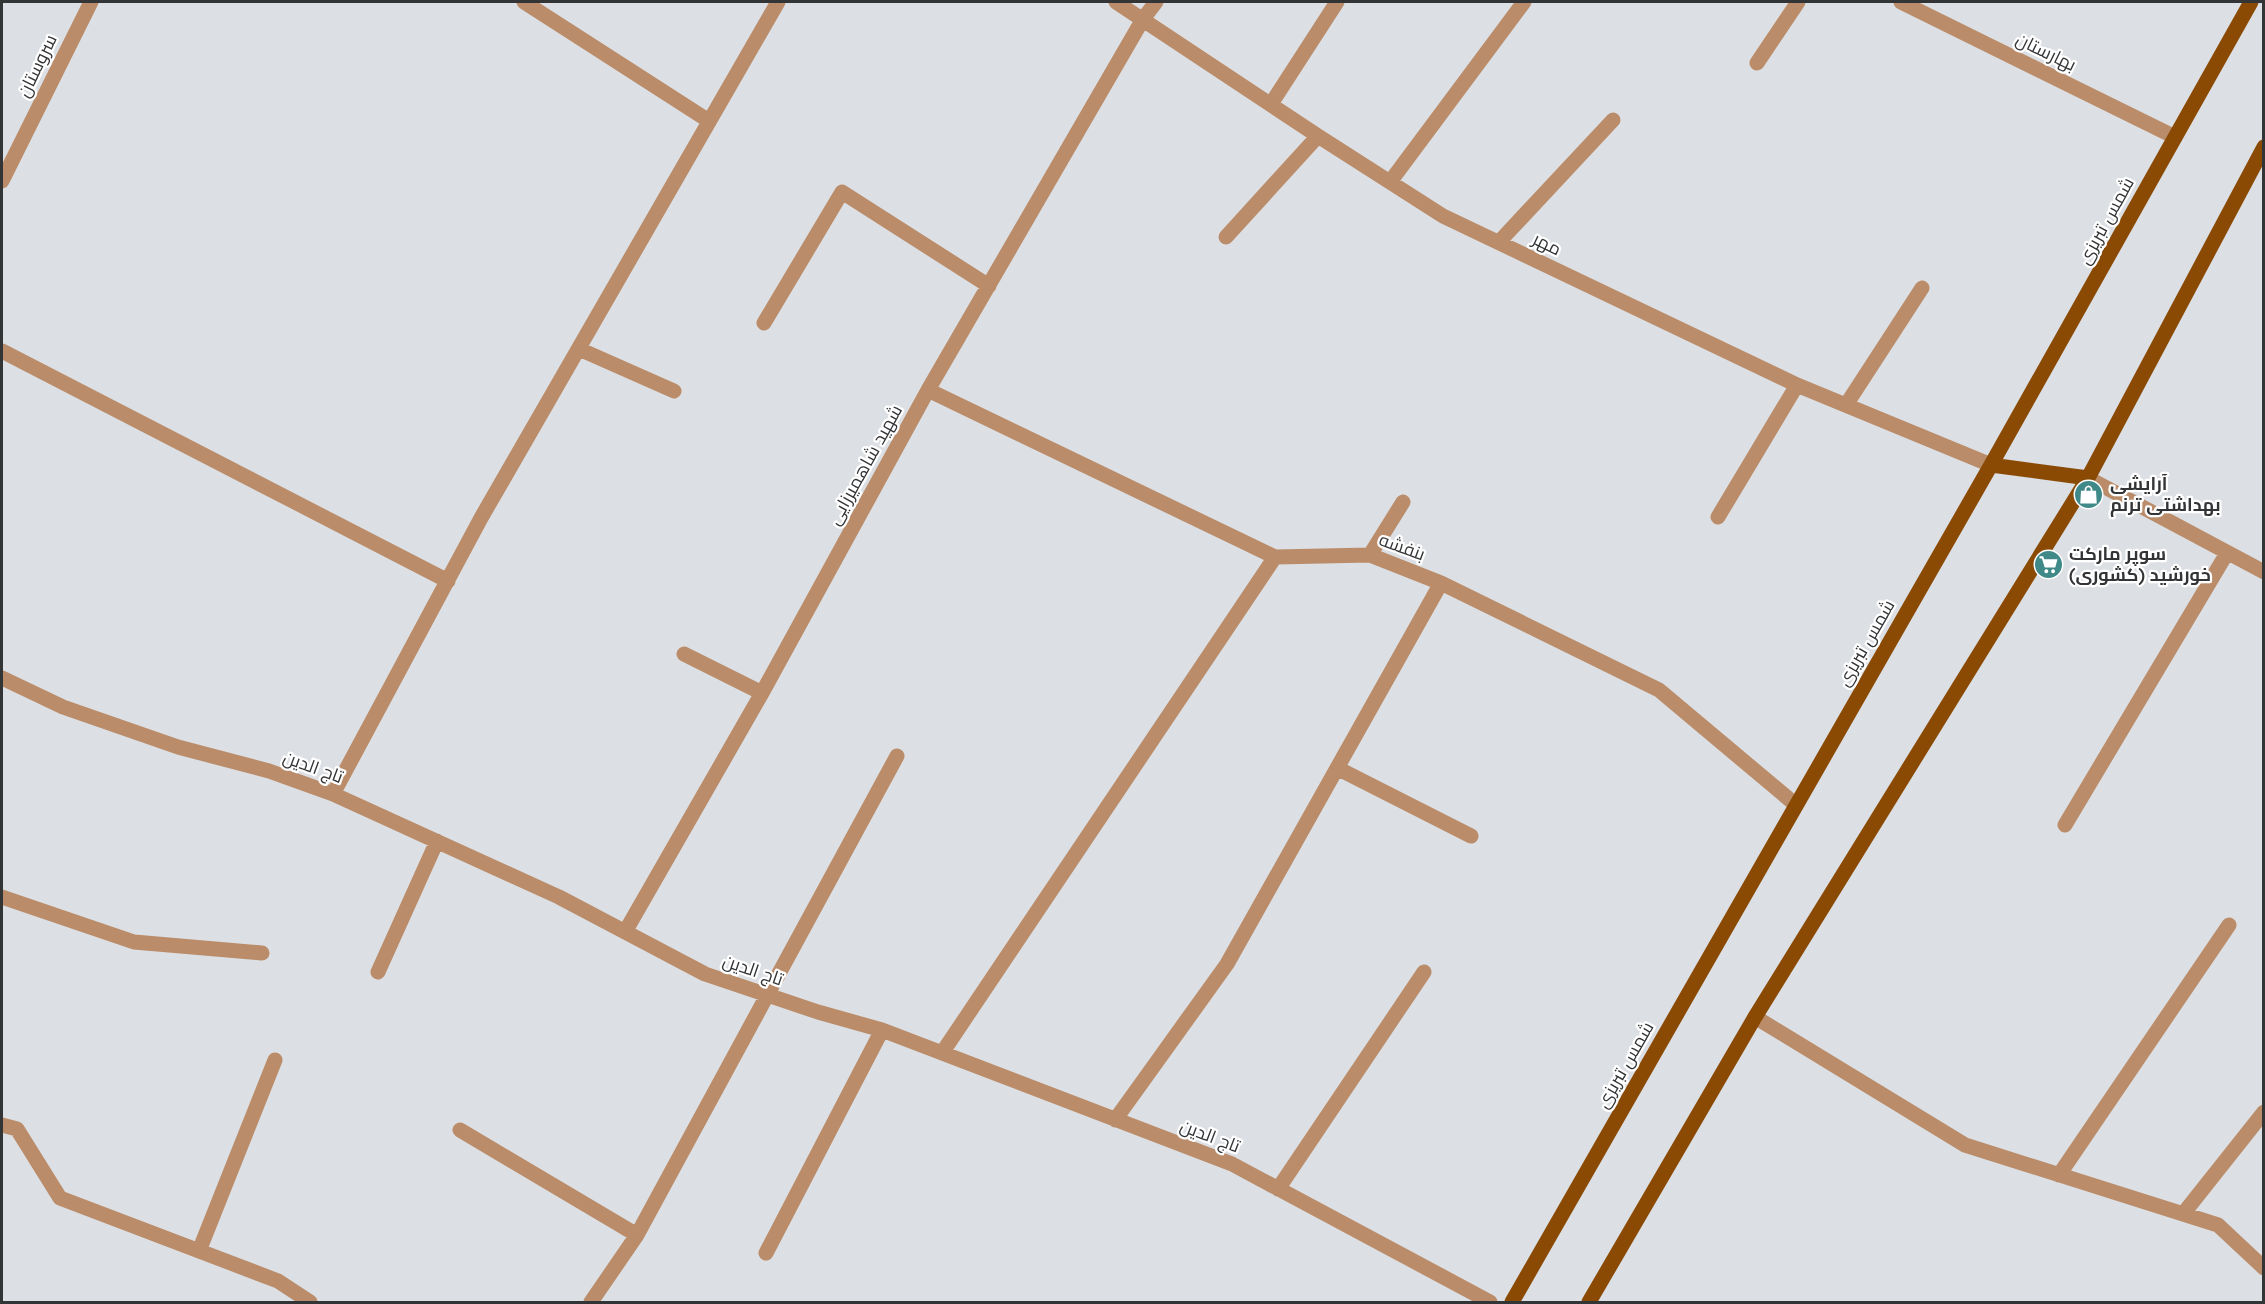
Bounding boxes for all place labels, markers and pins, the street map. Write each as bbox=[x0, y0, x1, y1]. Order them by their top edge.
place label: آرایشی بهداشتی ترنم bbox=[2110, 472, 2221, 517]
shop icon: آرایشی بهداشتی ترنم bbox=[2073, 478, 2105, 510]
place label: سوپر مارکت خورشید (کشوری) bbox=[2069, 542, 2211, 586]
supermarket icon: سوپر مارکت خورشید (کشوری) bbox=[2032, 548, 2064, 580]

